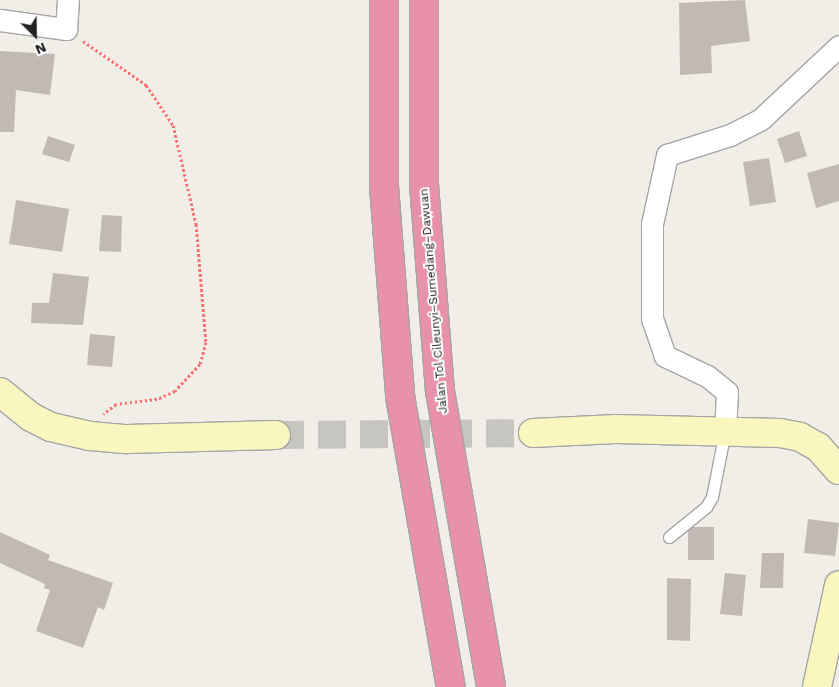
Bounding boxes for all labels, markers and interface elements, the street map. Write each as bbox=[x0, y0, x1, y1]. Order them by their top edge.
north arrow bbox=[10, 10, 60, 60]
text: N bbox=[33, 39, 49, 58]
street label: Jalan Tol Cileunyi–Sumedang–Dawuan bbox=[417, 188, 451, 414]

